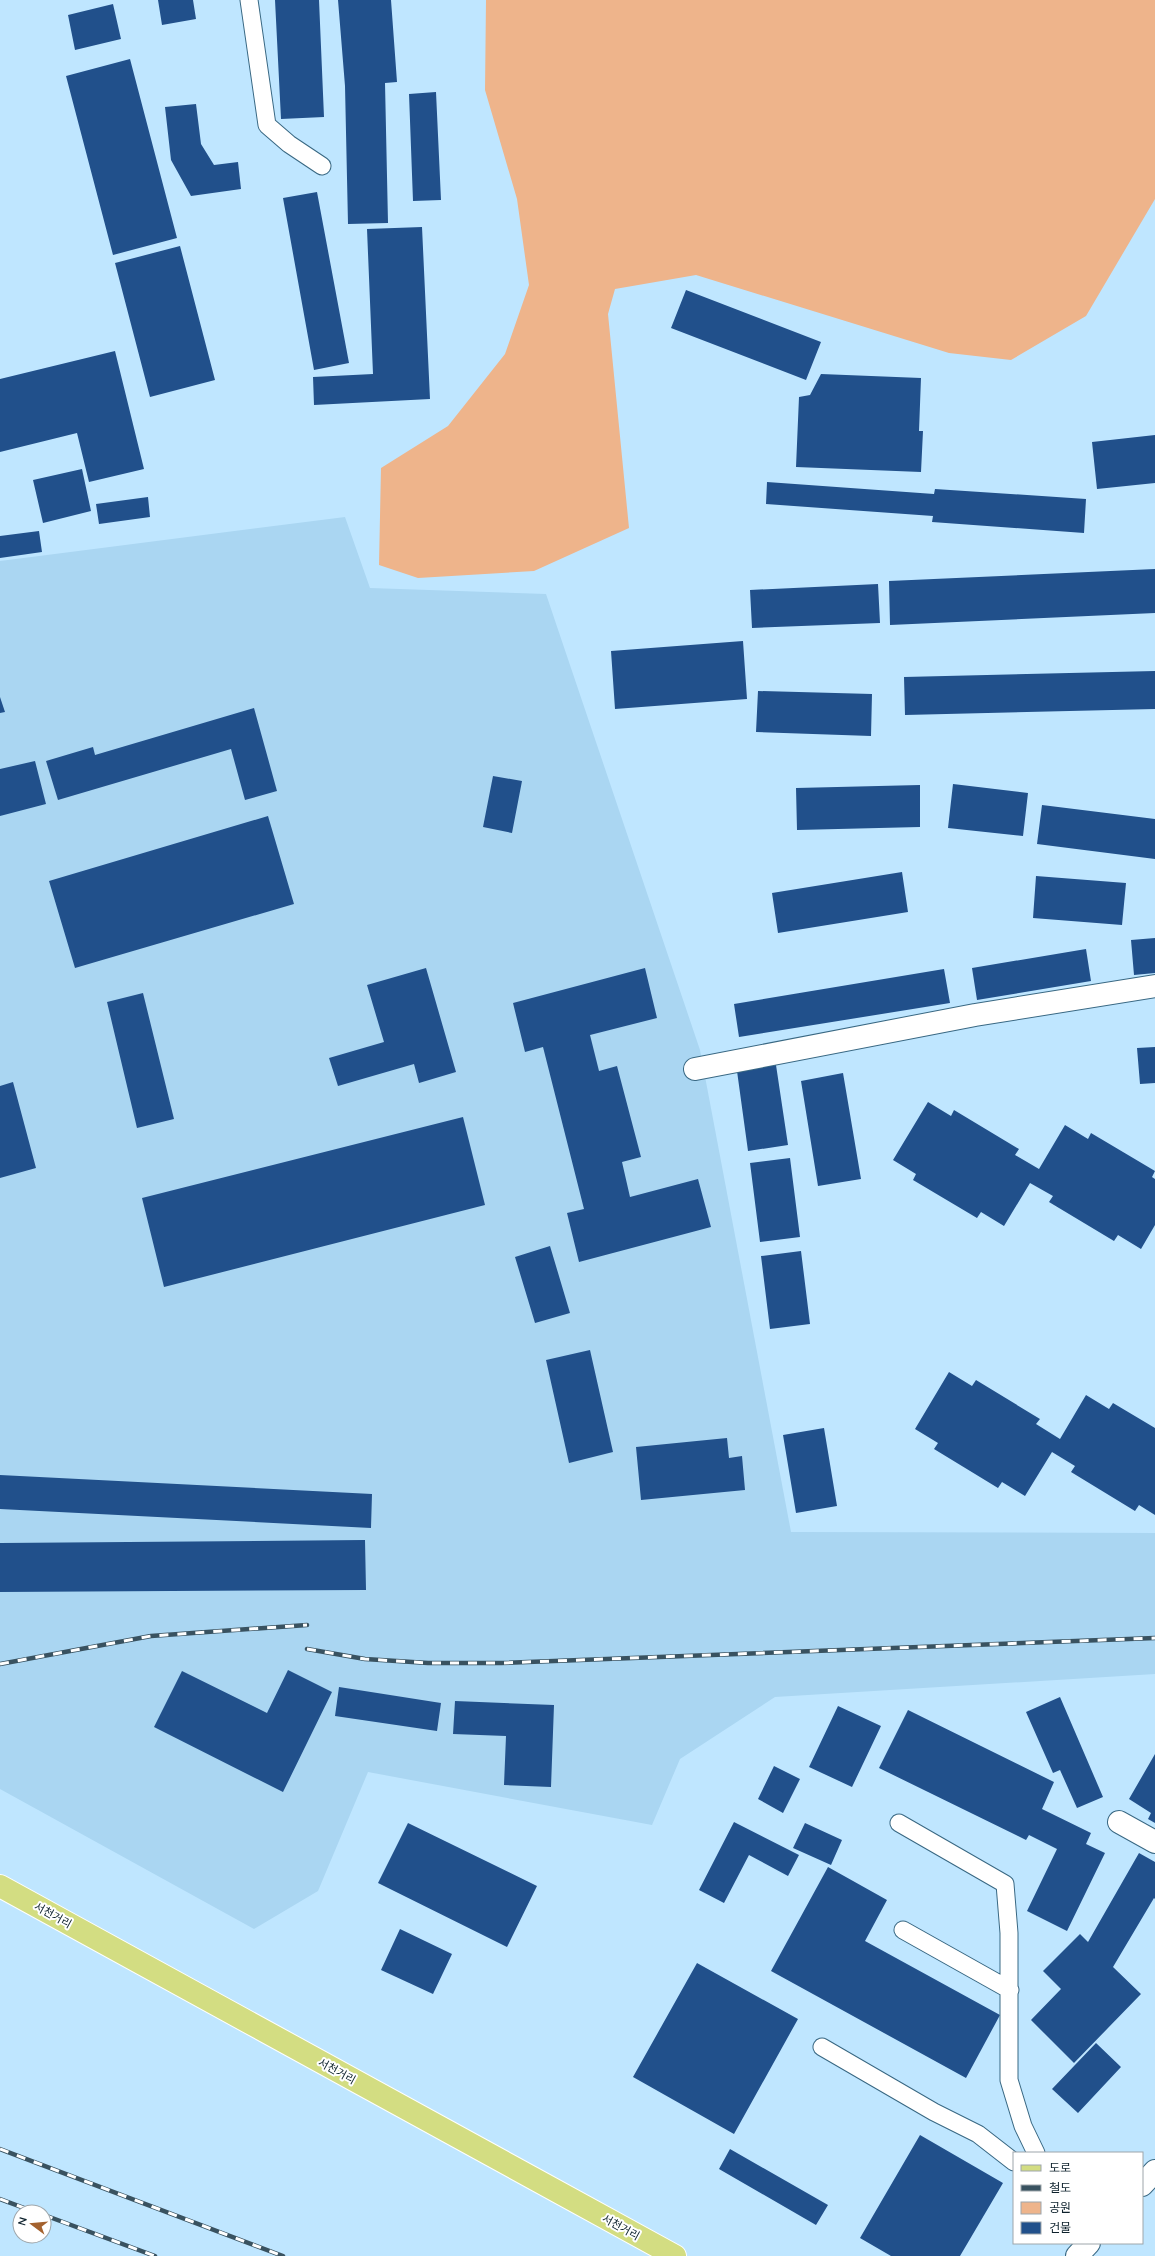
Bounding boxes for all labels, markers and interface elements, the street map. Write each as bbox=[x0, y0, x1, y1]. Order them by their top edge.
street label: 서천거리 bbox=[32, 1899, 74, 1931]
street label: 서천거리 bbox=[316, 2055, 358, 2087]
legend bbox=[1013, 2152, 1143, 2244]
text: 도로 bbox=[1049, 2160, 1071, 2175]
text: 철도 bbox=[1049, 2180, 1071, 2195]
text: 공원 bbox=[1049, 2200, 1071, 2215]
north arrow bbox=[12, 2204, 52, 2244]
street label: 서천거리 bbox=[600, 2211, 642, 2243]
text: N bbox=[15, 2215, 30, 2227]
text: 건물 bbox=[1049, 2220, 1071, 2235]

